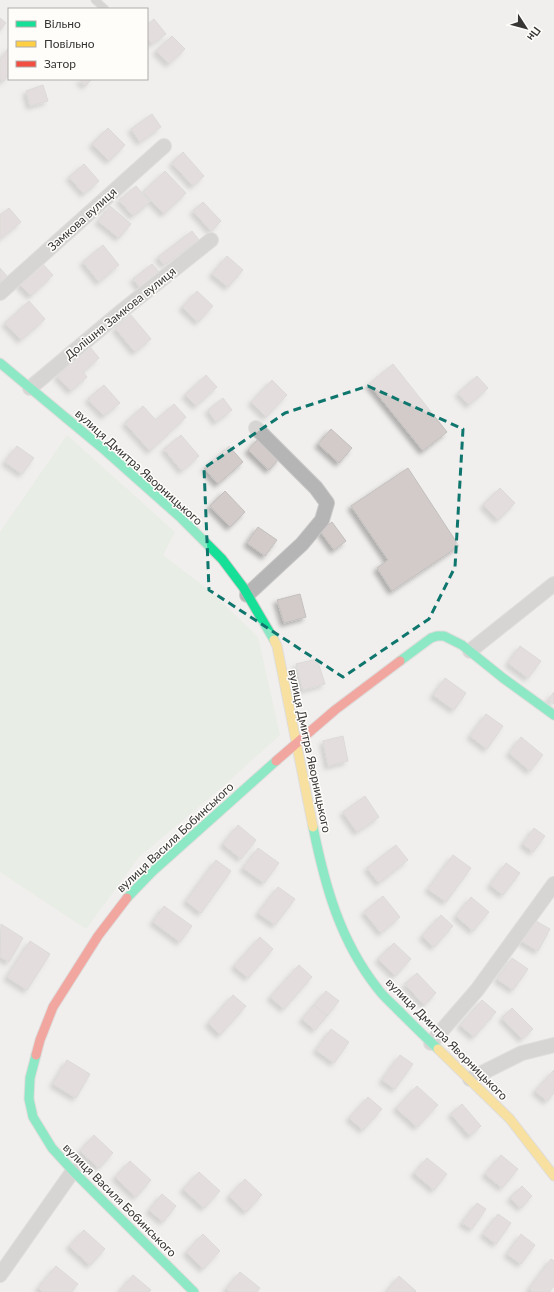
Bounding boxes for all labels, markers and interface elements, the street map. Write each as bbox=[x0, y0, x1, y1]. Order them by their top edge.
legend bbox=[8, 8, 148, 80]
north arrow bbox=[506, 8, 546, 48]
text: Вільно bbox=[44, 16, 81, 31]
text: Пн bbox=[525, 25, 544, 44]
text: Повільно bbox=[44, 36, 95, 51]
text: Затор bbox=[44, 56, 76, 71]
street label: Замкова вулиця bbox=[44, 184, 120, 254]
street label: Долішня Замкова вулиця bbox=[61, 263, 179, 362]
street label: вулиця Дмитра Яворницького bbox=[72, 406, 206, 528]
street label: вулиця Дмитра Яворницького bbox=[285, 668, 335, 834]
street label: вулиця Василя Бобинського bbox=[113, 779, 237, 895]
street label: вулиця Дмитра Яворницького bbox=[383, 975, 511, 1103]
street label: вулиця Василя Бобинського bbox=[60, 1140, 180, 1260]

